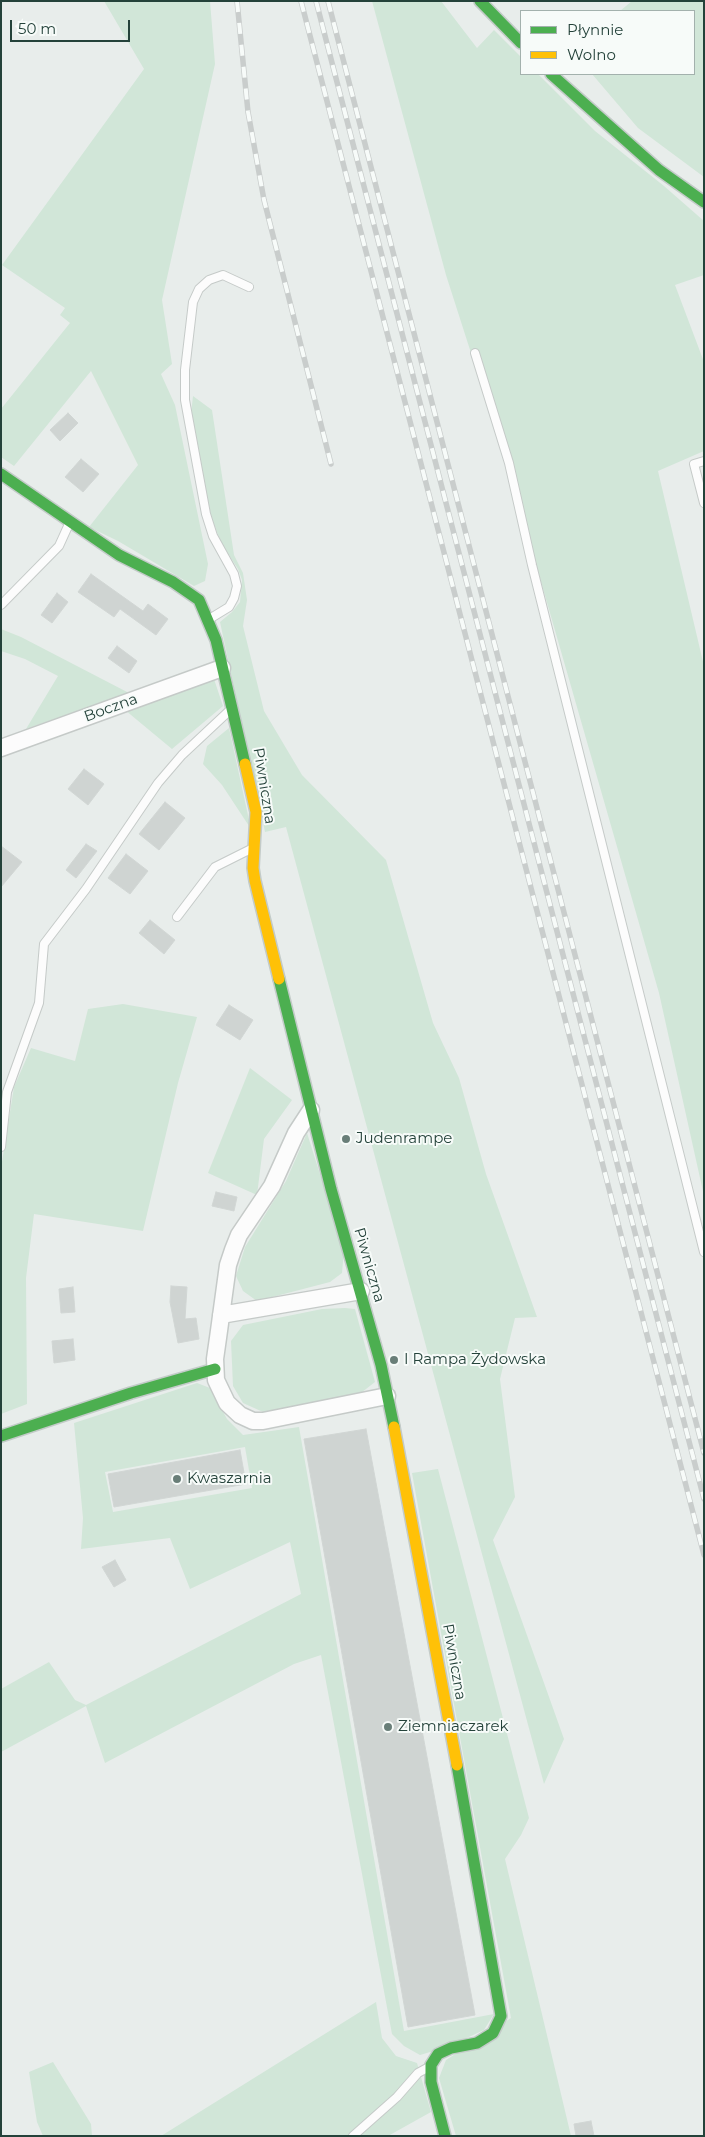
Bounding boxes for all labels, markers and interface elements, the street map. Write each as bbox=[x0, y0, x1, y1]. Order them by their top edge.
scale bar bbox=[12, 10, 132, 42]
legend bbox=[520, 10, 695, 75]
text: 50 m bbox=[18, 19, 56, 38]
text: Płynnie bbox=[567, 20, 623, 39]
text: Wolno bbox=[567, 45, 616, 64]
street label: Boczna bbox=[82, 690, 140, 726]
street label: Piwniczna bbox=[249, 746, 279, 826]
place label: Judenrampe bbox=[356, 1130, 452, 1148]
marker: Judenrampe bbox=[340, 1133, 352, 1145]
street label: Piwniczna bbox=[350, 1225, 388, 1305]
place label: I Rampa Żydowska bbox=[404, 1351, 546, 1369]
marker: I Rampa Żydowska bbox=[388, 1354, 400, 1366]
place label: Kwaszarnia bbox=[187, 1470, 272, 1488]
marker: Kwaszarnia bbox=[171, 1473, 183, 1485]
street label: Piwniczna bbox=[438, 1622, 470, 1702]
place label: Ziemniaczarek bbox=[398, 1718, 508, 1736]
marker: Ziemniaczarek bbox=[382, 1721, 394, 1733]

